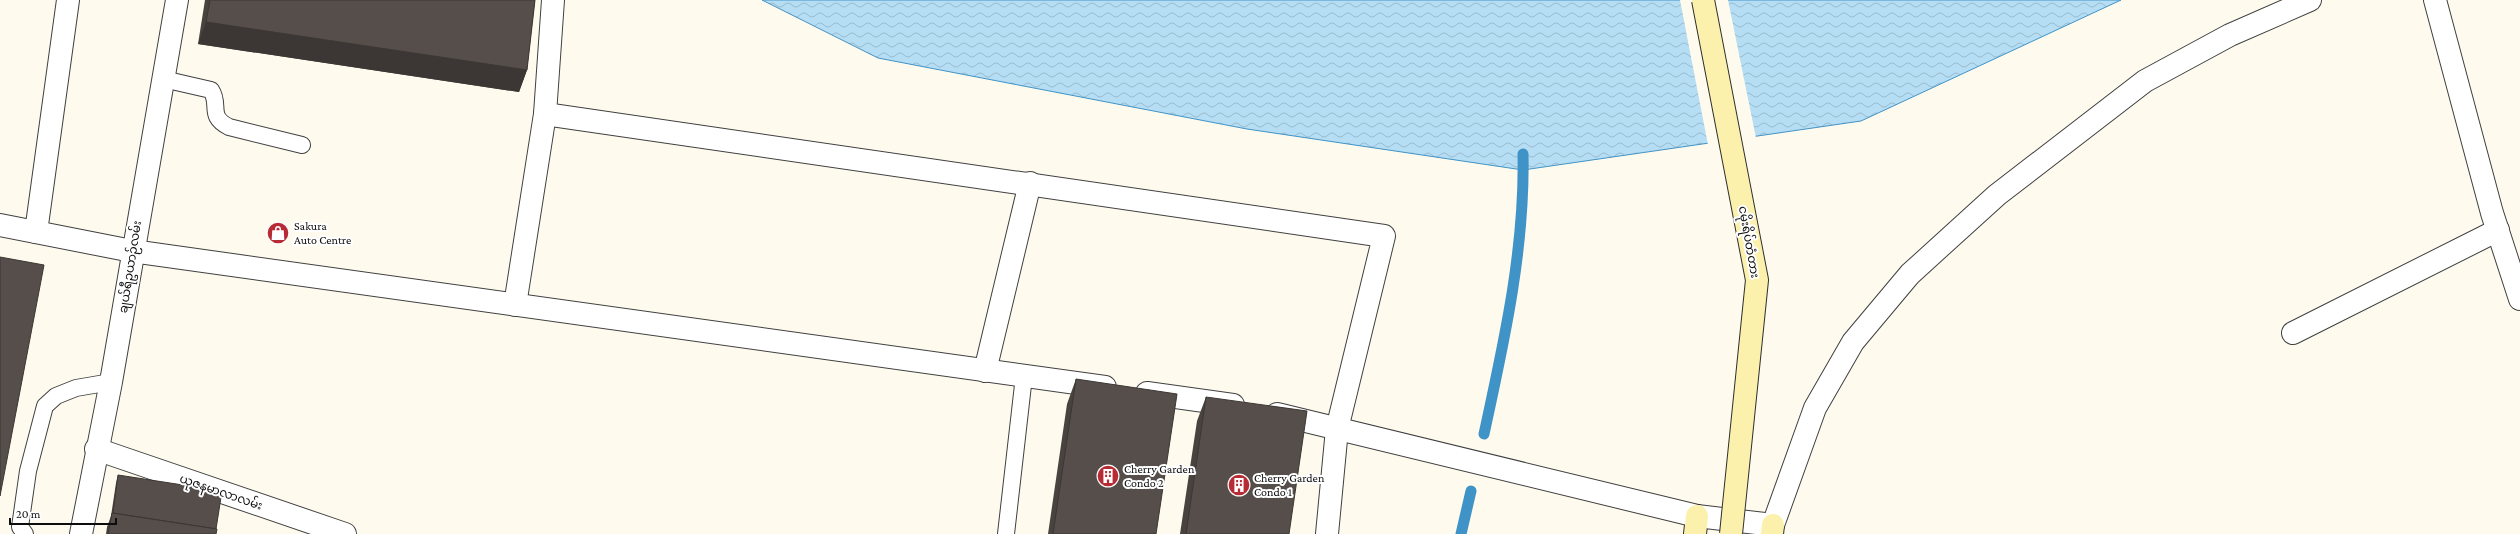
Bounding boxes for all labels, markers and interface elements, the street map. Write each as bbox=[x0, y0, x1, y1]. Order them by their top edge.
street label: ငမိုးရိပ်တံတား bbox=[1733, 204, 1764, 280]
street label: ချယ်ရီဥယာဉ်လမ်း bbox=[114, 219, 147, 315]
place label: Sakura Auto Centre bbox=[294, 219, 351, 247]
shop icon: Sakura Auto Centre bbox=[265, 220, 291, 246]
place label: Cherry Garden Condo 2 bbox=[1124, 462, 1195, 490]
building icon: Cherry Garden Condo 2 bbox=[1095, 463, 1121, 489]
street label: ယုဇနမာလာလမ်း bbox=[177, 469, 265, 516]
place label: Cherry Garden Condo 1 bbox=[1254, 471, 1325, 499]
building icon: Cherry Garden Condo 1 bbox=[1226, 472, 1252, 498]
scale bar bbox=[10, 500, 116, 526]
text: 20 m bbox=[16, 507, 41, 521]

